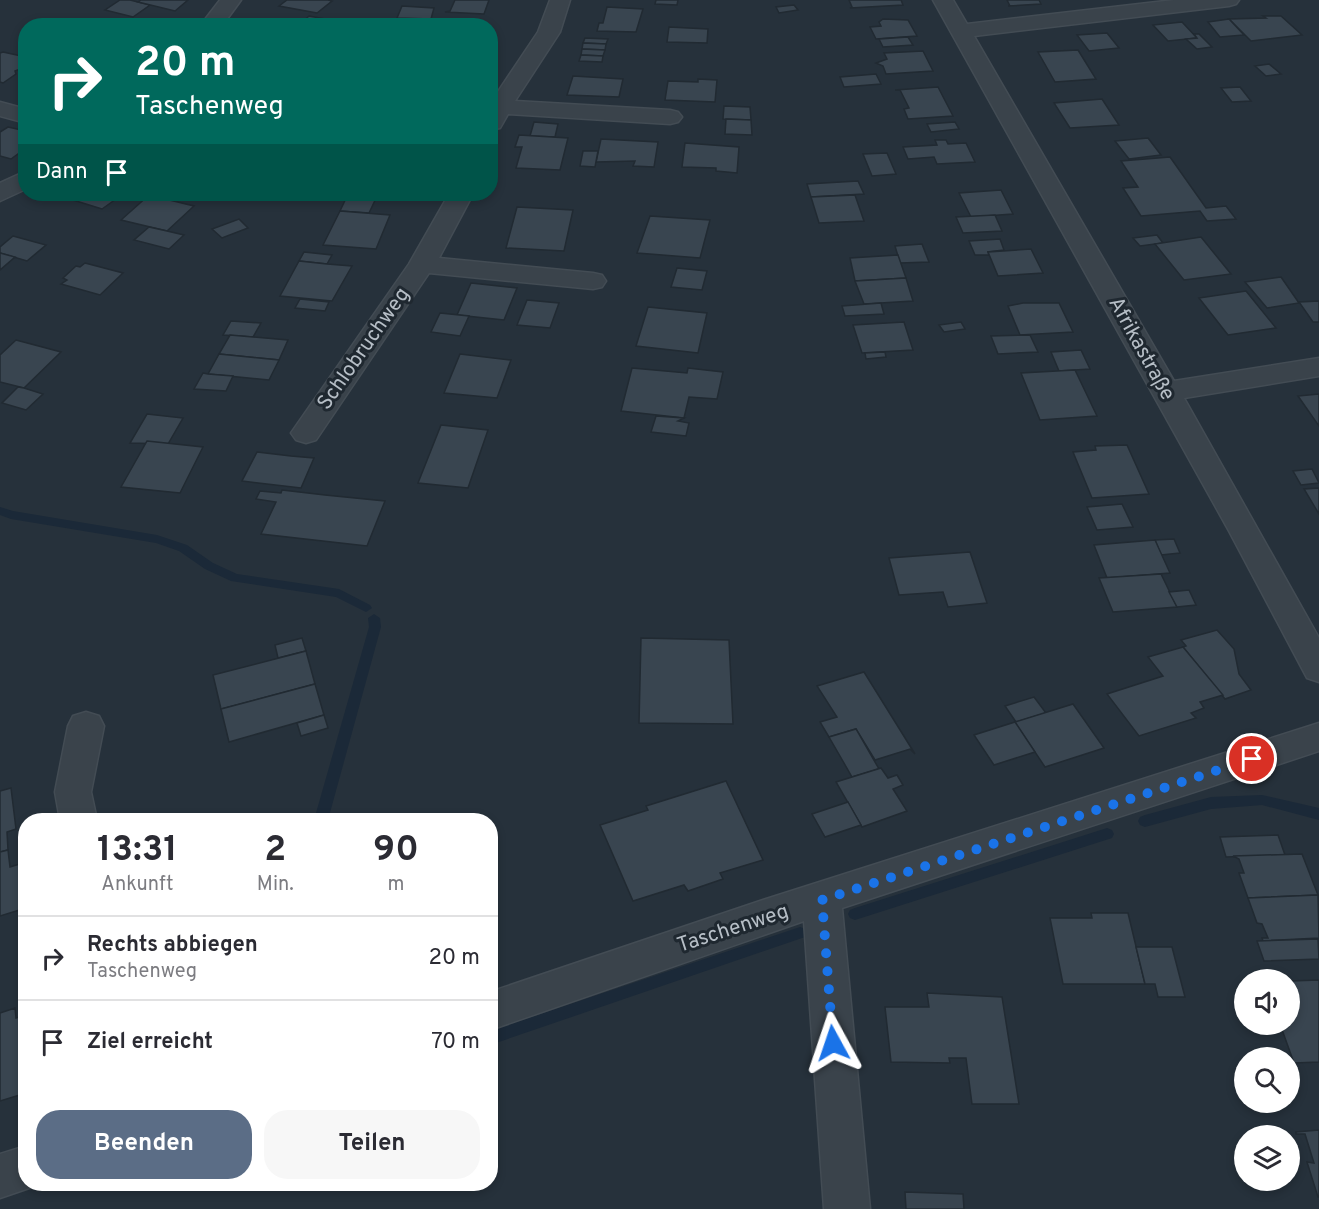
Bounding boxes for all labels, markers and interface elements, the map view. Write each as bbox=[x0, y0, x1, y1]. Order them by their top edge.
text: 20 m bbox=[135, 38, 236, 91]
icon: right bbox=[36, 42, 114, 120]
text: Taschenweg bbox=[135, 90, 284, 124]
icon: arrive bbox=[100, 156, 133, 189]
text: Dann bbox=[36, 159, 88, 186]
street label: Schlobruchweg bbox=[312, 282, 416, 416]
street label: Afrikastraße bbox=[1101, 292, 1181, 406]
pin bbox=[1226, 733, 1277, 784]
icon: arrive bbox=[1235, 742, 1268, 775]
text: 13:31 bbox=[97, 828, 178, 874]
text: 2 bbox=[264, 828, 286, 874]
text: 90 bbox=[373, 828, 419, 874]
text: Ankunft bbox=[101, 872, 174, 898]
text: Min. bbox=[257, 872, 294, 898]
text: m bbox=[387, 872, 404, 898]
street label: Taschenweg bbox=[674, 898, 792, 960]
text: Rechts abbiegen bbox=[87, 932, 258, 959]
icon: right bbox=[36, 942, 69, 975]
text: 20 m bbox=[429, 945, 480, 972]
text: Taschenweg bbox=[87, 959, 197, 985]
map controls bbox=[1234, 969, 1300, 1191]
button: sound bbox=[1234, 969, 1300, 1035]
position arrow bbox=[801, 1011, 865, 1075]
icon: arrive bbox=[36, 1026, 69, 1059]
text: Ziel erreicht bbox=[87, 1029, 213, 1056]
text: 70 m bbox=[431, 1029, 480, 1056]
button: search bbox=[1234, 1047, 1300, 1113]
button: Beenden bbox=[36, 1110, 252, 1179]
button: Teilen bbox=[264, 1110, 480, 1179]
button: layers bbox=[1234, 1125, 1300, 1191]

